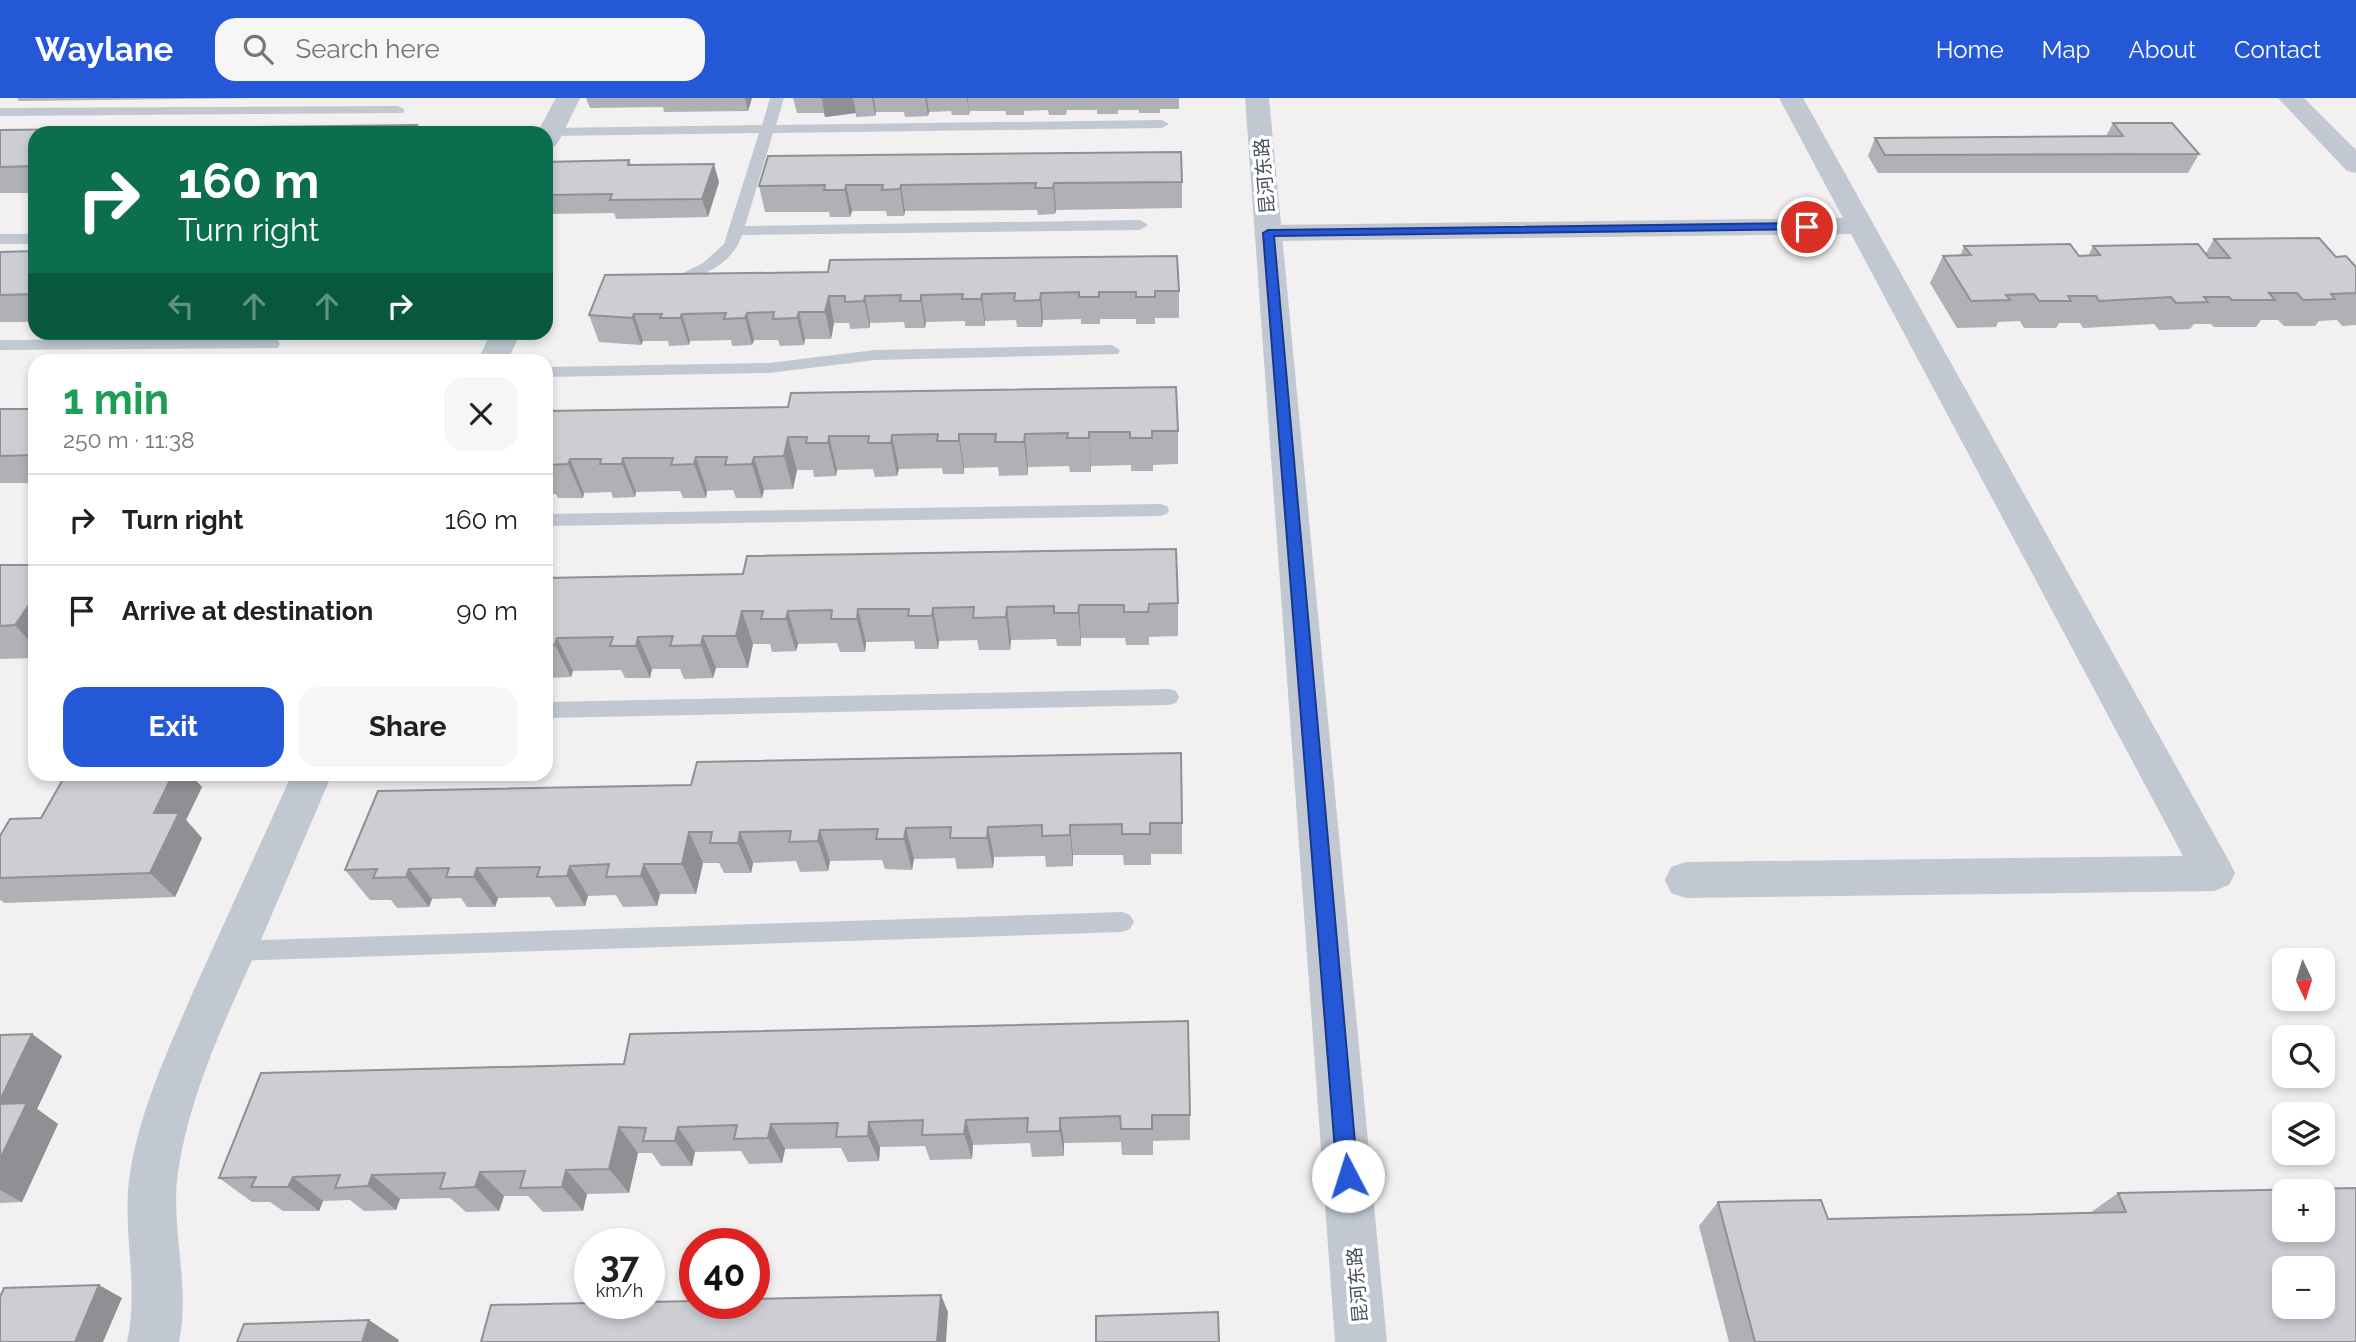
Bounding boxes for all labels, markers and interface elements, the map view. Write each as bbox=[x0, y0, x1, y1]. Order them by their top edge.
search box bbox=[215, 18, 705, 81]
text: Waylane bbox=[35, 30, 173, 69]
icon: search bbox=[239, 30, 277, 68]
text: Search here bbox=[295, 34, 440, 64]
text: Home bbox=[1936, 35, 2004, 64]
text: Map bbox=[2042, 35, 2090, 64]
text: About bbox=[2128, 35, 2196, 64]
text: Contact bbox=[2234, 35, 2321, 64]
street label: 昆河东路 bbox=[1250, 137, 1278, 215]
text: 160 m bbox=[178, 152, 319, 209]
icon: right bbox=[63, 154, 154, 245]
pin bbox=[1777, 197, 1837, 257]
icon: arrive bbox=[1788, 208, 1826, 246]
text: Turn right bbox=[178, 211, 319, 248]
icon: left bbox=[162, 287, 200, 325]
icon: ahead bbox=[235, 287, 273, 325]
icon: ahead bbox=[308, 287, 346, 325]
icon: right bbox=[381, 287, 419, 325]
text: 1 min bbox=[63, 375, 169, 424]
button: close bbox=[444, 377, 518, 451]
text: 250 m · 11:38 bbox=[63, 426, 195, 453]
icon: right bbox=[63, 501, 101, 539]
text: Turn right bbox=[122, 505, 243, 535]
text: 160 m bbox=[445, 505, 518, 535]
icon: arrive bbox=[63, 592, 101, 630]
text: Arrive at destination bbox=[122, 596, 373, 626]
text: 90 m bbox=[456, 596, 518, 626]
button: Exit bbox=[63, 687, 284, 767]
button: Share bbox=[298, 687, 518, 767]
north arrow bbox=[2272, 948, 2334, 1012]
map controls bbox=[2272, 948, 2335, 1319]
button: search bbox=[2272, 1025, 2335, 1088]
button: layers bbox=[2272, 1102, 2335, 1165]
position arrow bbox=[1311, 1139, 1385, 1213]
button: + bbox=[2272, 1179, 2335, 1242]
speed limit sign: 40 bbox=[679, 1228, 770, 1319]
text: 37 bbox=[600, 1244, 639, 1285]
street label: 昆河东路 bbox=[1343, 1246, 1371, 1324]
button: − bbox=[2272, 1256, 2335, 1319]
text: km/h bbox=[596, 1280, 643, 1301]

